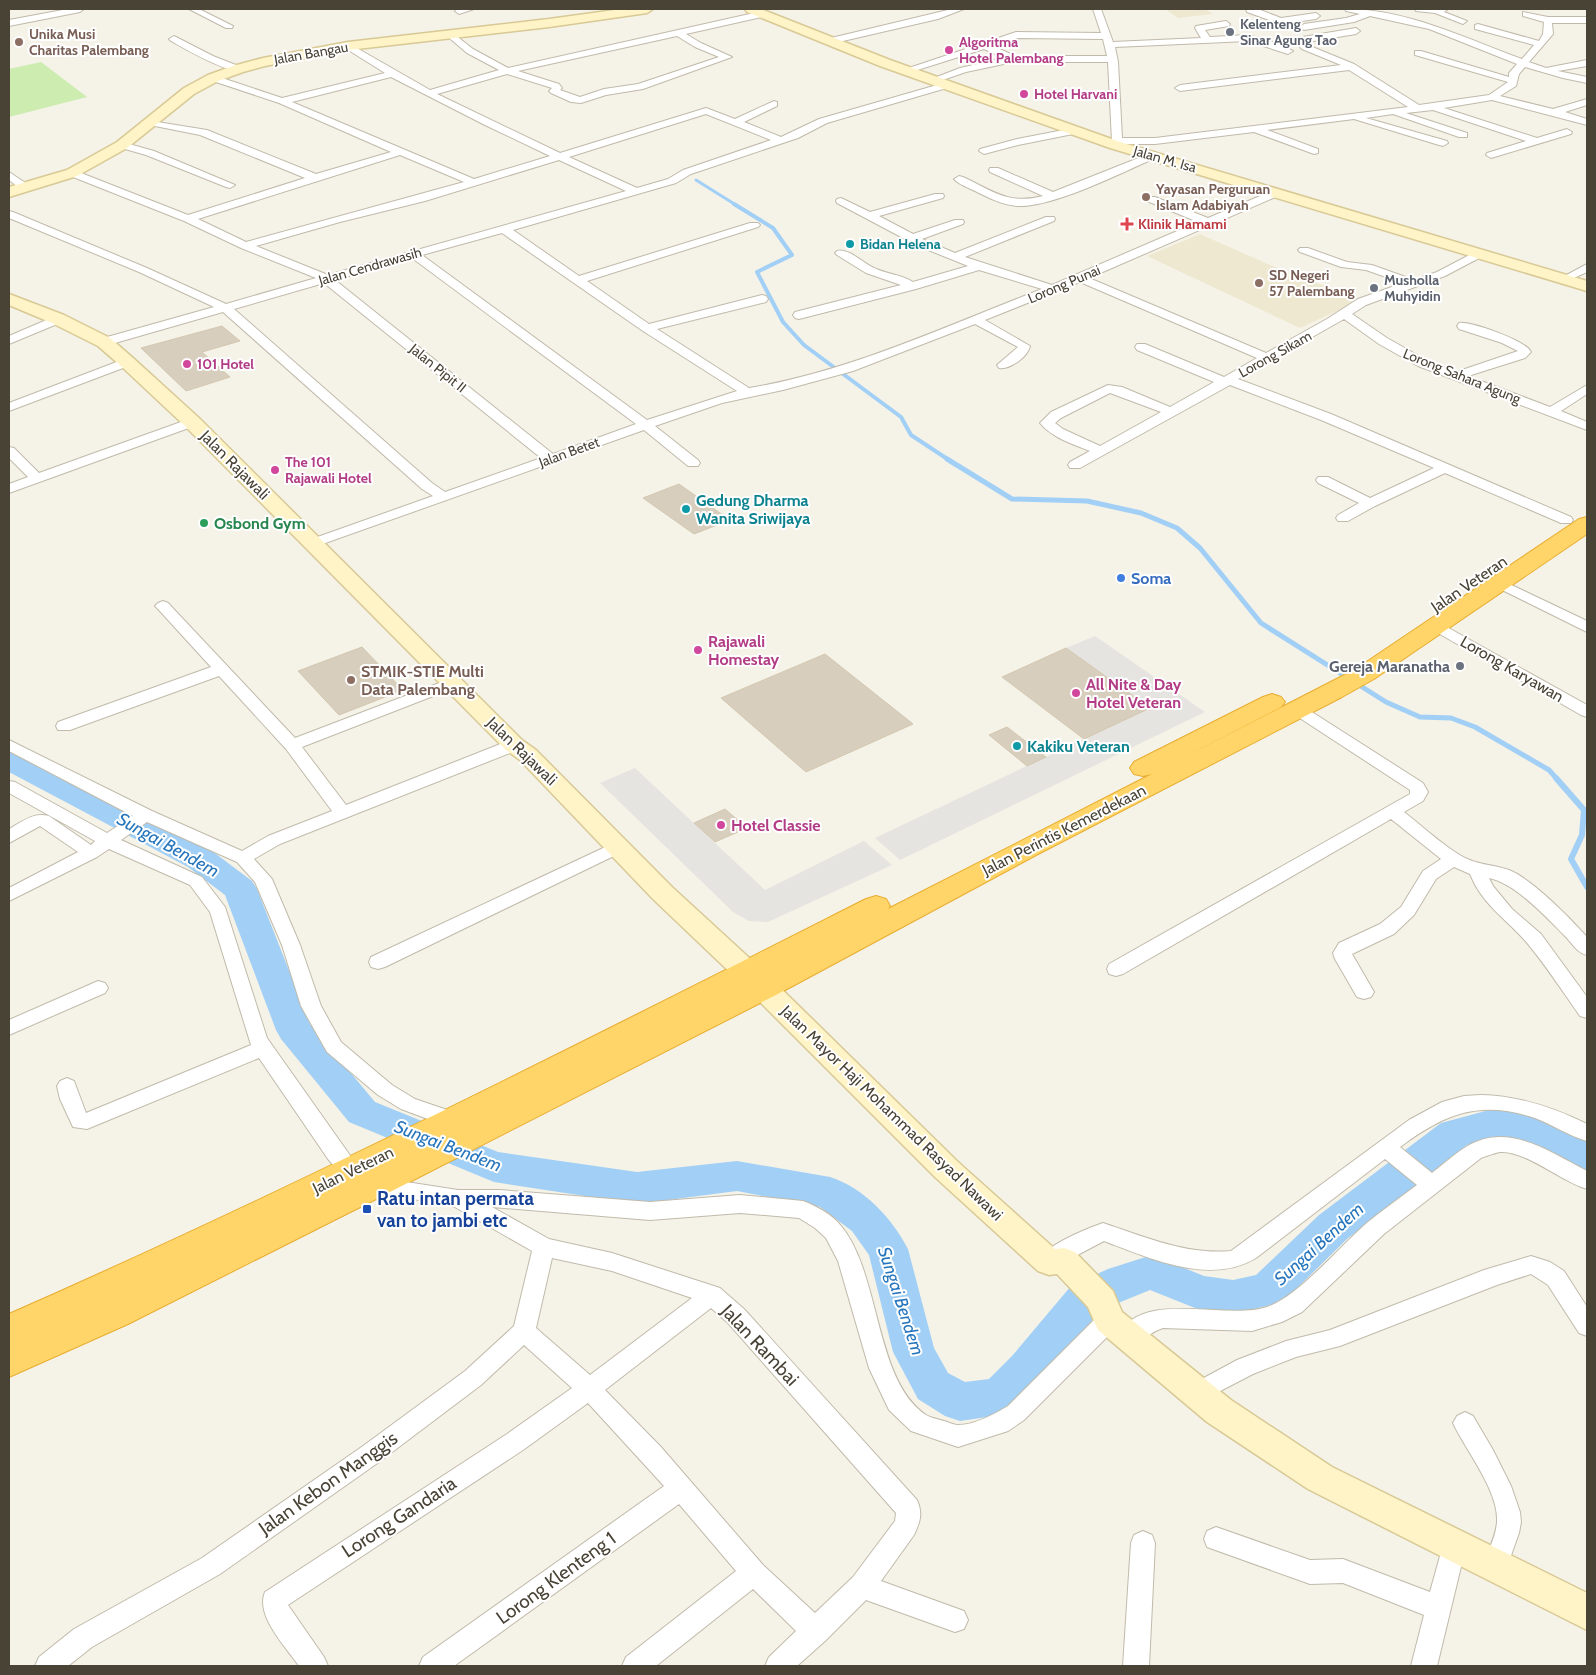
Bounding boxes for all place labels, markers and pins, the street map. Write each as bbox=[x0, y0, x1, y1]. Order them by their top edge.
place label: Kelenteng Sinar Agung Tao bbox=[1240, 15, 1337, 49]
place label: Unika Musi Charitas Palembang bbox=[29, 25, 149, 59]
marker: Kelenteng Sinar Agung Tao bbox=[1224, 26, 1236, 38]
place label: Algoritma Hotel Palembang bbox=[959, 33, 1064, 67]
marker: Unika Musi Charitas Palembang bbox=[13, 36, 25, 48]
marker: Algoritma Hotel Palembang bbox=[943, 44, 955, 56]
place label: Hotel Harvani bbox=[1034, 85, 1117, 103]
marker: Hotel Harvani bbox=[1018, 88, 1030, 100]
place label: Yayasan Perguruan Islam Adabiyah bbox=[1155, 180, 1270, 214]
marker: Yayasan Perguruan Islam Adabiyah bbox=[1140, 191, 1152, 203]
place label: Klinik Hamami bbox=[1138, 215, 1227, 233]
marker: Klinik Hamami bbox=[1120, 217, 1134, 231]
place label: Bidan Helena bbox=[860, 235, 941, 253]
marker: Bidan Helena bbox=[844, 238, 856, 250]
place label: SD Negeri 57 Palembang bbox=[1269, 266, 1355, 300]
place label: Musholla Muhyidin bbox=[1384, 271, 1441, 305]
marker: SD Negeri 57 Palembang bbox=[1253, 277, 1265, 289]
marker: Musholla Muhyidin bbox=[1368, 282, 1380, 294]
place label: 101 Hotel bbox=[197, 355, 254, 373]
marker: 101 Hotel bbox=[181, 358, 193, 370]
place label: The 101 Rajawali Hotel bbox=[285, 453, 372, 487]
marker: The 101 Rajawali Hotel bbox=[269, 464, 281, 476]
place label: Gedung Dharma Wanita Sriwijaya bbox=[696, 491, 810, 528]
marker: Gedung Dharma Wanita Sriwijaya bbox=[680, 503, 692, 515]
place label: Osbond Gym bbox=[214, 514, 306, 533]
marker: Osbond Gym bbox=[198, 517, 210, 529]
place label: Soma bbox=[1131, 569, 1171, 588]
marker: Soma bbox=[1115, 572, 1127, 584]
place label: Rajawali Homestay bbox=[708, 632, 780, 669]
marker: Rajawali Homestay bbox=[692, 644, 704, 656]
place label: Gereja Maranatha bbox=[1329, 657, 1450, 676]
marker: Gereja Maranatha bbox=[1454, 660, 1466, 672]
place label: STMIK-STIE Multi Data Palembang bbox=[361, 662, 484, 699]
marker: STMIK-STIE Multi Data Palembang bbox=[345, 674, 357, 686]
place label: All Nite & Day Hotel Veteran bbox=[1086, 675, 1182, 712]
marker: All Nite & Day Hotel Veteran bbox=[1070, 687, 1082, 699]
place label: Kakiku Veteran bbox=[1027, 737, 1130, 756]
marker: Kakiku Veteran bbox=[1011, 740, 1023, 752]
place label: Hotel Classie bbox=[731, 816, 821, 835]
marker: Hotel Classie bbox=[715, 819, 727, 831]
place label: Ratu intan permata van to jambi etc bbox=[377, 1187, 534, 1232]
marker: Ratu intan permata van to jambi etc bbox=[361, 1203, 373, 1215]

